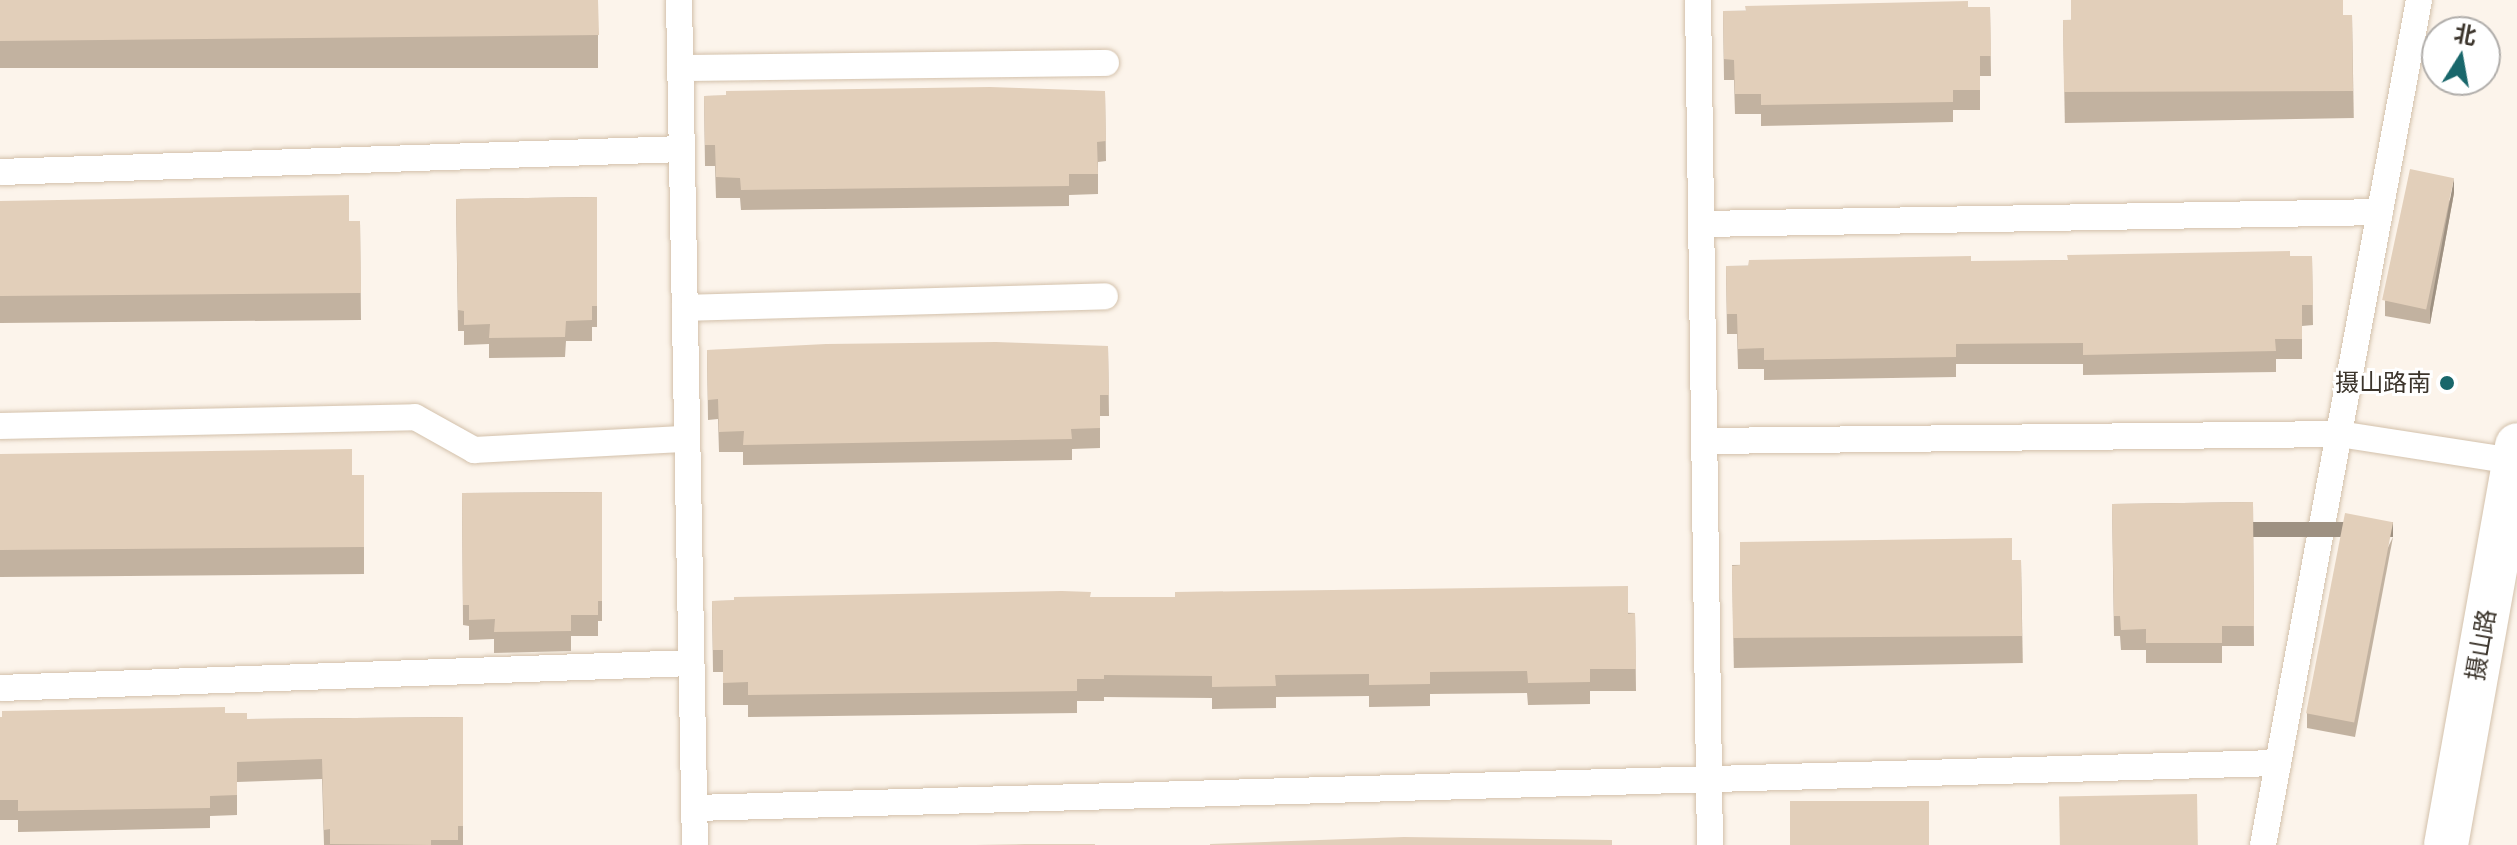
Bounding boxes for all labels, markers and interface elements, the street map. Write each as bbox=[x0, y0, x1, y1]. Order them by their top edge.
north arrow bbox=[2421, 16, 2501, 96]
text: 北 bbox=[2452, 18, 2479, 51]
place label: 摄山路南 bbox=[2335, 369, 2431, 397]
marker: 摄山路南 bbox=[2438, 374, 2456, 392]
street label: 摄山路 bbox=[2461, 607, 2501, 683]

